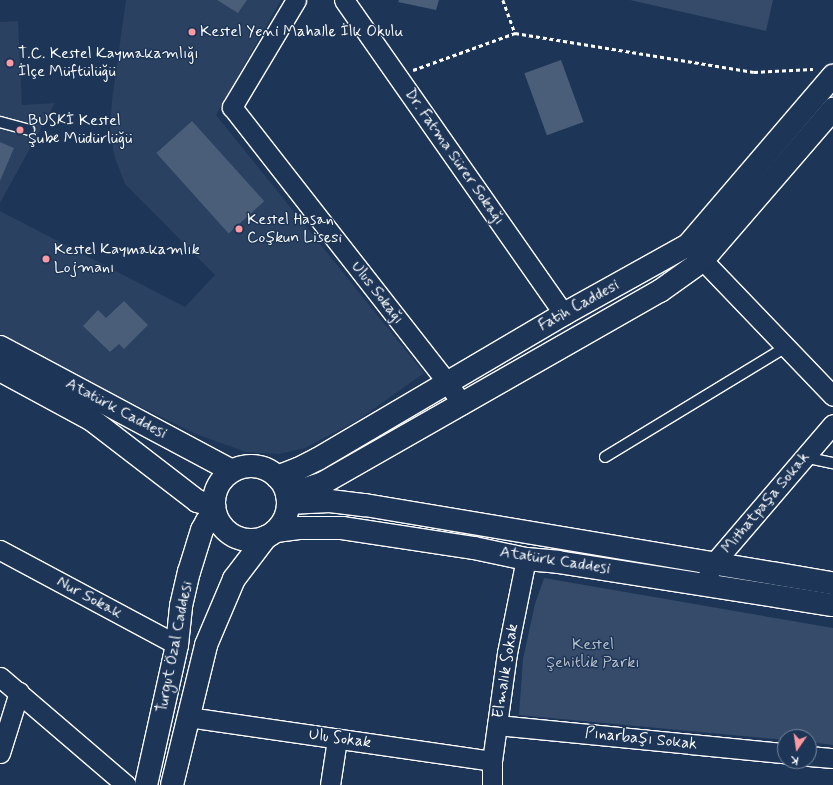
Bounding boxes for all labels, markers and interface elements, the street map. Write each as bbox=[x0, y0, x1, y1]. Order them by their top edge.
place label: Kestel Yeni Mahalle İlk Okulu bbox=[200, 22, 402, 42]
marker: Kestel Yeni Mahalle İlk Okulu bbox=[187, 27, 197, 37]
place label: T.C. Kestel Kaymakamlığı İlçe Müftülüğü bbox=[18, 44, 201, 82]
marker: T.C. Kestel Kaymakamlığı İlçe Müftülüğü bbox=[5, 58, 15, 68]
street label: Dr. Fatma Sürer Sokağı bbox=[400, 85, 508, 229]
place label: BUSKİ Kestel Şube Müdürlüğü bbox=[28, 111, 132, 149]
marker: BUSKİ Kestel Şube Müdürlüğü bbox=[15, 125, 25, 135]
place label: Kestel Hasan Coşkun Lisesi bbox=[247, 210, 341, 248]
marker: Kestel Hasan Coşkun Lisesi bbox=[234, 224, 244, 234]
place label: Kestel Kaymakamlık Lojmanı bbox=[54, 240, 202, 278]
marker: Kestel Kaymakamlık Lojmanı bbox=[41, 254, 51, 264]
street label: Ulus Sokağı bbox=[346, 257, 408, 329]
street label: Fatih Caddesi bbox=[534, 275, 624, 337]
street label: Atatürk Caddesi bbox=[61, 374, 171, 444]
street label: Mithatpaşa Sokak bbox=[718, 449, 814, 557]
street label: Atatürk Caddesi bbox=[497, 543, 613, 579]
street label: Nur Sokak bbox=[54, 573, 124, 623]
street label: Turgut Özal Caddesi bbox=[153, 578, 197, 716]
street label: Elmalık Sokak bbox=[489, 622, 523, 720]
park label: Kestel Şehitlik Parkı bbox=[547, 635, 639, 673]
street label: Pınarbaşı Sokak bbox=[584, 724, 698, 754]
street label: Ulu Sokak bbox=[307, 725, 373, 753]
north arrow bbox=[777, 729, 817, 769]
text: K bbox=[789, 752, 800, 767]

